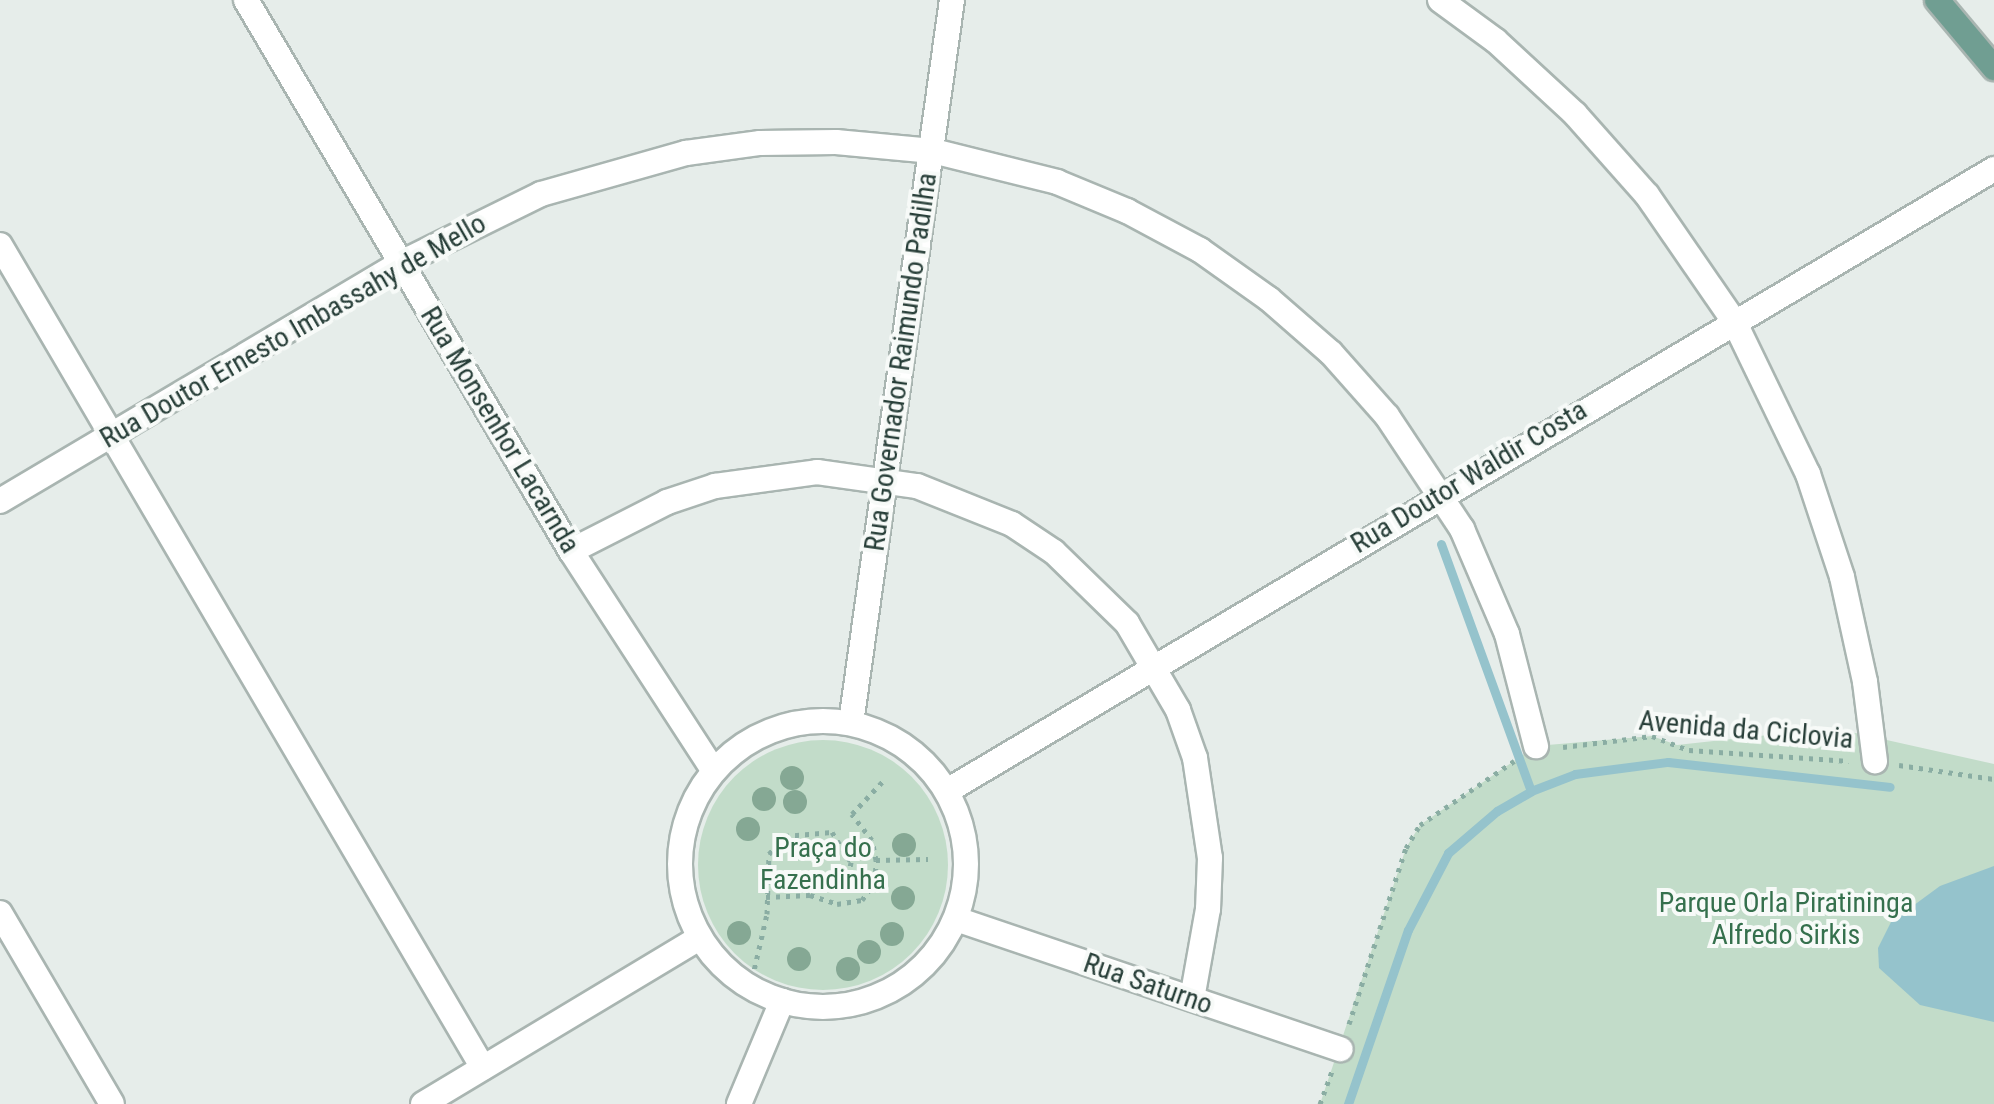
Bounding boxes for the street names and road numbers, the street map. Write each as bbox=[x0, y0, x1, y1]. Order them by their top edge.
street label: Rua Governador Raimundo Padilha bbox=[858, 171, 944, 553]
street label: Rua Doutor Ernesto Imbassahy de Mello bbox=[94, 207, 492, 455]
street label: Rua Monsenhor Lacarnda bbox=[413, 301, 587, 559]
street label: Rua Doutor Waldir Costa bbox=[1345, 393, 1593, 561]
street label: Avenida da Ciclovia bbox=[1637, 704, 1855, 756]
street label: Rua Saturno bbox=[1079, 946, 1217, 1022]

